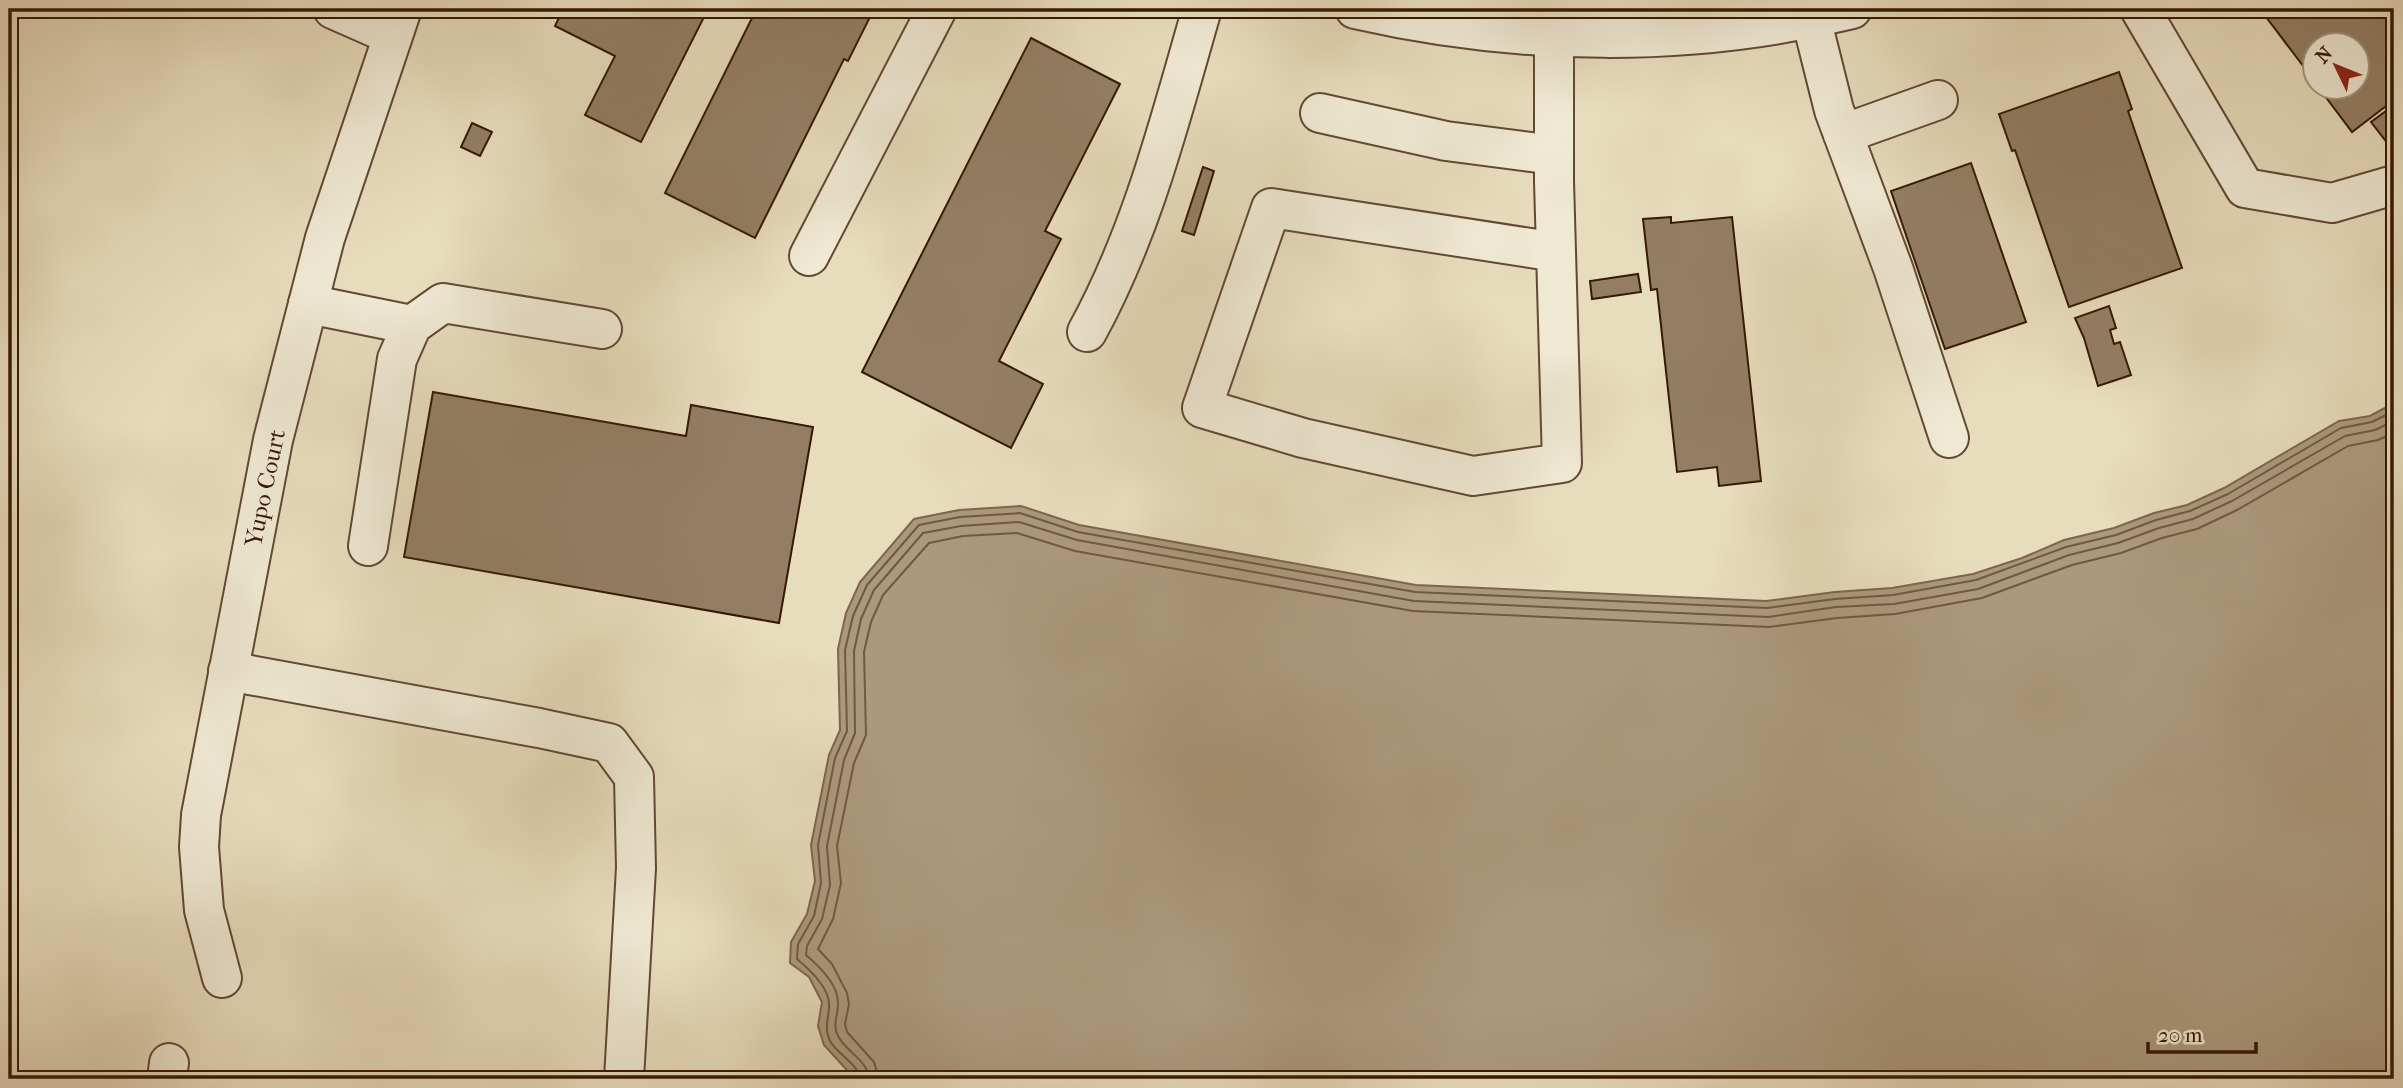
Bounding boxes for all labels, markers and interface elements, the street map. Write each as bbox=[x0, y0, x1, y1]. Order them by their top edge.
north arrow bbox=[2302, 32, 2372, 102]
text: N bbox=[2311, 42, 2338, 68]
street label: Yupo Court bbox=[239, 426, 291, 550]
scale bar bbox=[2148, 1011, 2256, 1055]
text: 20 m bbox=[2158, 1023, 2203, 1047]

